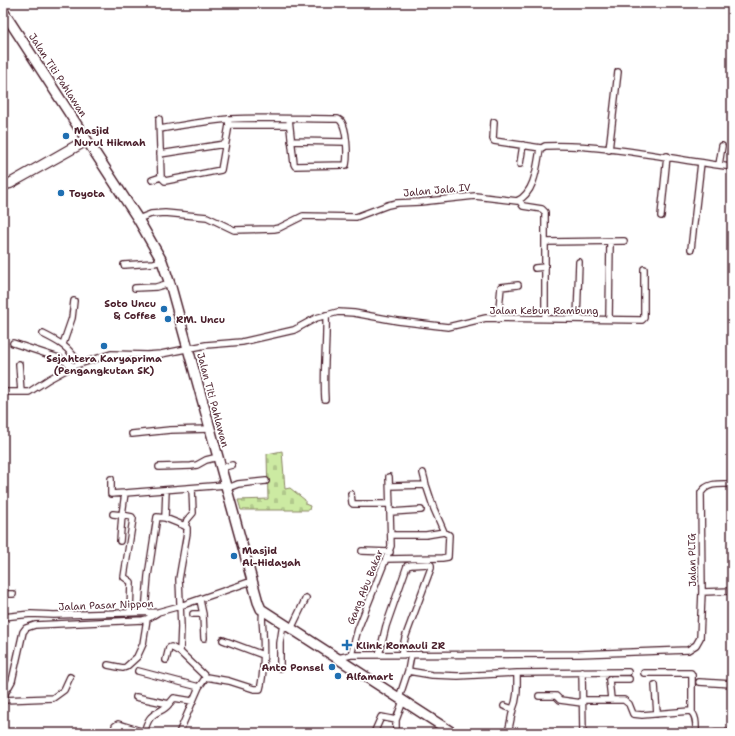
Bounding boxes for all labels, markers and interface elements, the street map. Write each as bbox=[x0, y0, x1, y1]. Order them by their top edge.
street label: Jalan Titi Pahlawan bbox=[26, 31, 90, 119]
place label: Masjid Nurul Hikmah bbox=[74, 124, 146, 149]
marker: Masjid Nurul Hikmah bbox=[61, 131, 71, 141]
street label: Jalan Jala IV bbox=[403, 181, 471, 199]
place label: Toyota bbox=[69, 187, 105, 200]
marker: Toyota bbox=[56, 188, 66, 198]
place label: Soto Uncu & Coffee bbox=[104, 297, 156, 322]
marker: Soto Uncu & Coffee bbox=[159, 304, 169, 314]
street label: Jalan Kebun Rambung bbox=[490, 304, 599, 317]
place label: RM. Uncu bbox=[176, 313, 225, 326]
marker: RM. Uncu bbox=[163, 314, 173, 324]
marker: Sejahtera Karyaprima (Pengangkutan SK) bbox=[99, 341, 109, 351]
street label: Jalan Titi Pahlawan bbox=[194, 351, 232, 449]
place label: Sejahtera Karyaprima (Pengangkutan SK) bbox=[46, 352, 162, 377]
street label: Jalan PLTG bbox=[685, 533, 699, 587]
place label: Masjid Al-Hidayah bbox=[242, 544, 301, 569]
street label: Gang Abu Bakar bbox=[344, 547, 386, 627]
marker: Masjid Al-Hidayah bbox=[229, 551, 239, 561]
street label: Jalan Pasar Nippon bbox=[58, 597, 154, 613]
marker: Klink Romauli ZR bbox=[341, 639, 353, 651]
place label: Klink Romauli ZR bbox=[356, 639, 446, 652]
place label: Anto Ponsel bbox=[261, 661, 325, 674]
marker: Anto Ponsel bbox=[327, 662, 337, 672]
place label: Alfamart bbox=[346, 670, 394, 683]
marker: Alfamart bbox=[333, 671, 343, 681]

